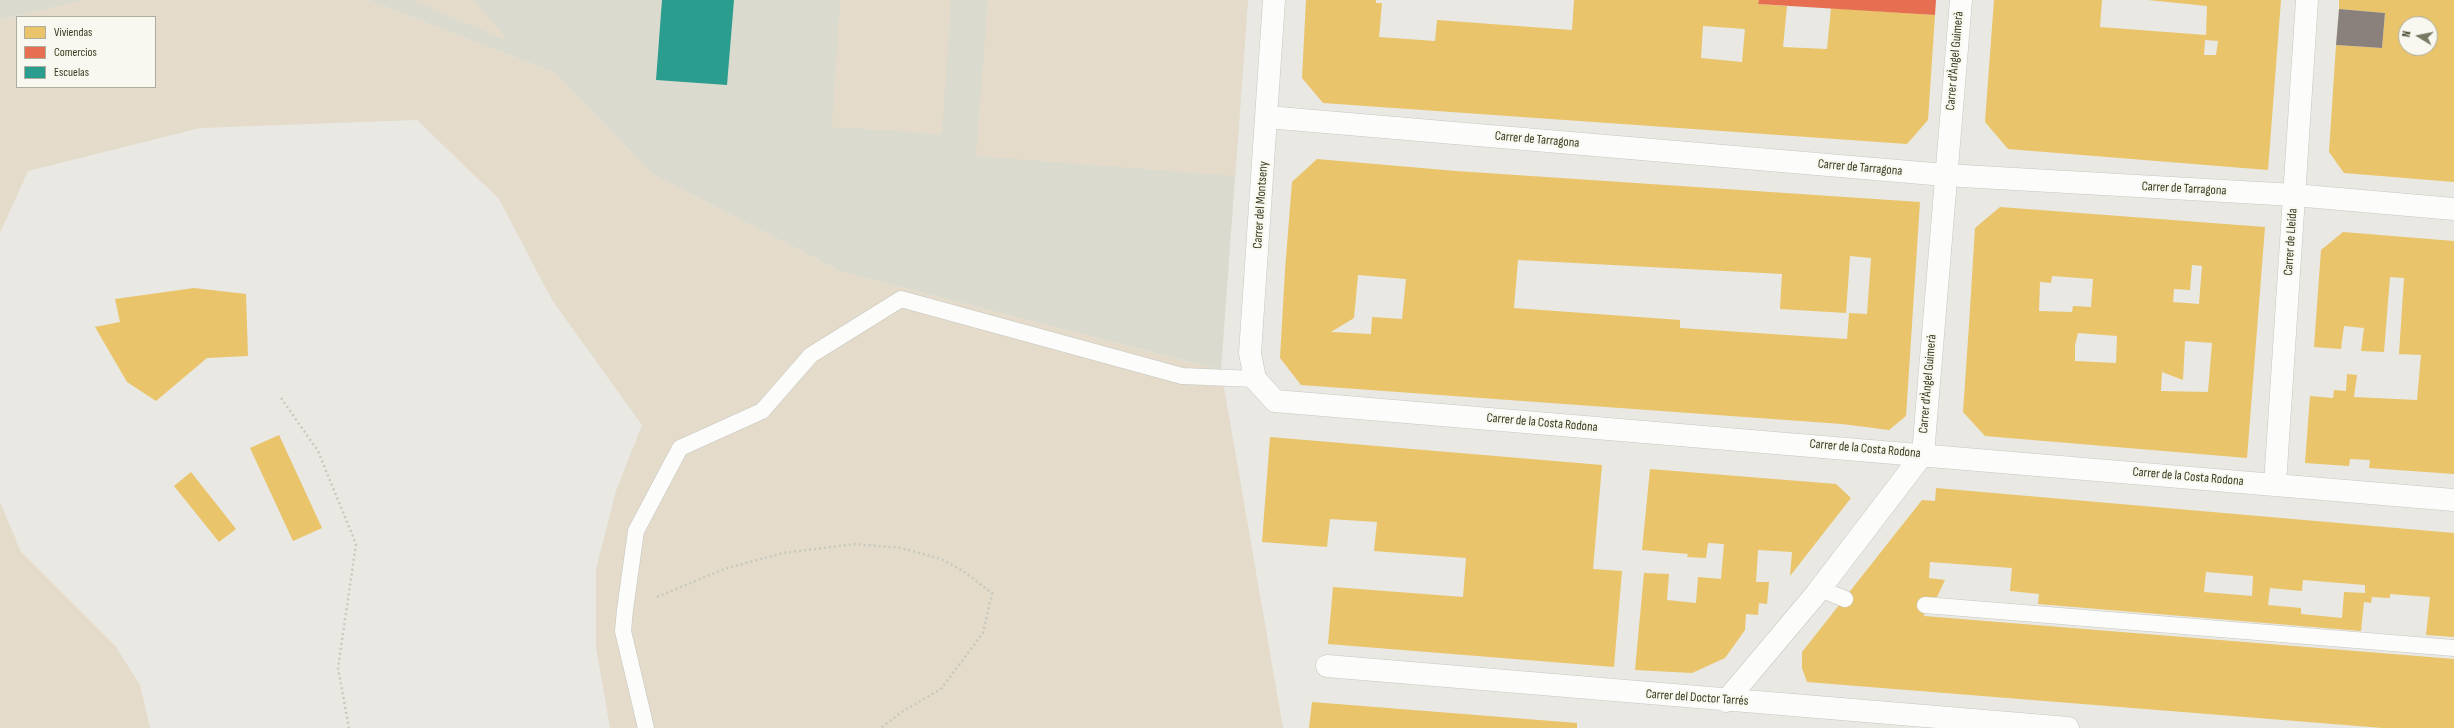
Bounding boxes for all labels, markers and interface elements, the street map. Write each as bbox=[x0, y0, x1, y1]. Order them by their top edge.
street label: Carrer d'Àngel Guimerà bbox=[1943, 11, 1967, 111]
legend bbox=[16, 16, 156, 88]
north arrow bbox=[2398, 16, 2438, 56]
text: Viviendas bbox=[54, 25, 92, 40]
text: N bbox=[2400, 30, 2414, 38]
text: Comercios bbox=[54, 45, 97, 60]
text: Escuelas bbox=[54, 65, 89, 80]
street label: Carrer de Tarragona bbox=[1494, 129, 1580, 151]
street label: Carrer de Tarragona bbox=[1817, 157, 1903, 179]
street label: Carrer del Montseny bbox=[1250, 161, 1272, 249]
street label: Carrer de Tarragona bbox=[2141, 179, 2227, 199]
street label: Carrer de Lleida bbox=[2281, 208, 2301, 276]
street label: Carrer d'Àngel Guimerà bbox=[1916, 334, 1940, 434]
street label: Carrer de la Costa Rodona bbox=[1486, 410, 1598, 436]
street label: Carrer de la Costa Rodona bbox=[1809, 436, 1921, 462]
street label: Carrer de la Costa Rodona bbox=[2132, 464, 2244, 490]
street label: Carrer del Doctor Tarrés bbox=[1645, 687, 1749, 709]

